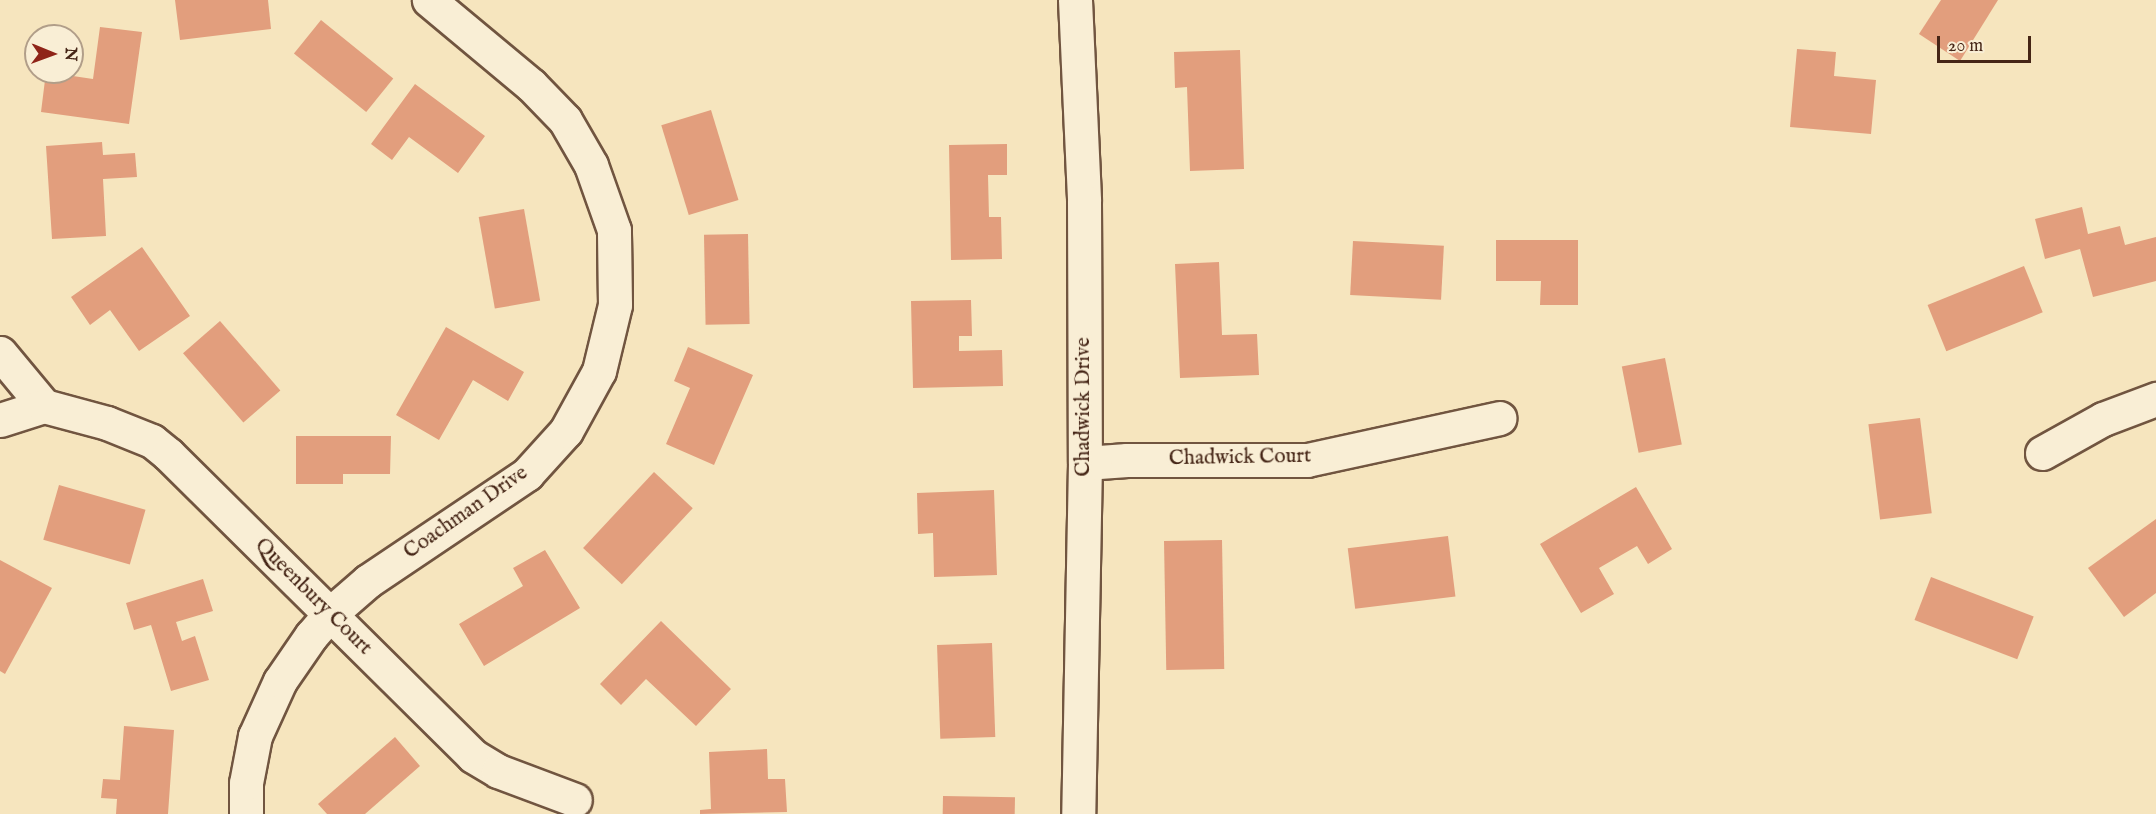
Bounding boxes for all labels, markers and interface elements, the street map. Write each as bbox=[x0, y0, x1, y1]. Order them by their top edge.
north arrow bbox=[24, 24, 84, 84]
scale bar bbox=[1940, 24, 2034, 62]
text: 20 m bbox=[1948, 35, 1983, 58]
text: N bbox=[60, 47, 80, 61]
street label: Chadwick Drive bbox=[1071, 337, 1097, 477]
street label: Chadwick Court bbox=[1169, 444, 1311, 472]
street label: Coachman Drive bbox=[399, 461, 533, 565]
street label: Queenbury Court bbox=[249, 533, 377, 661]

